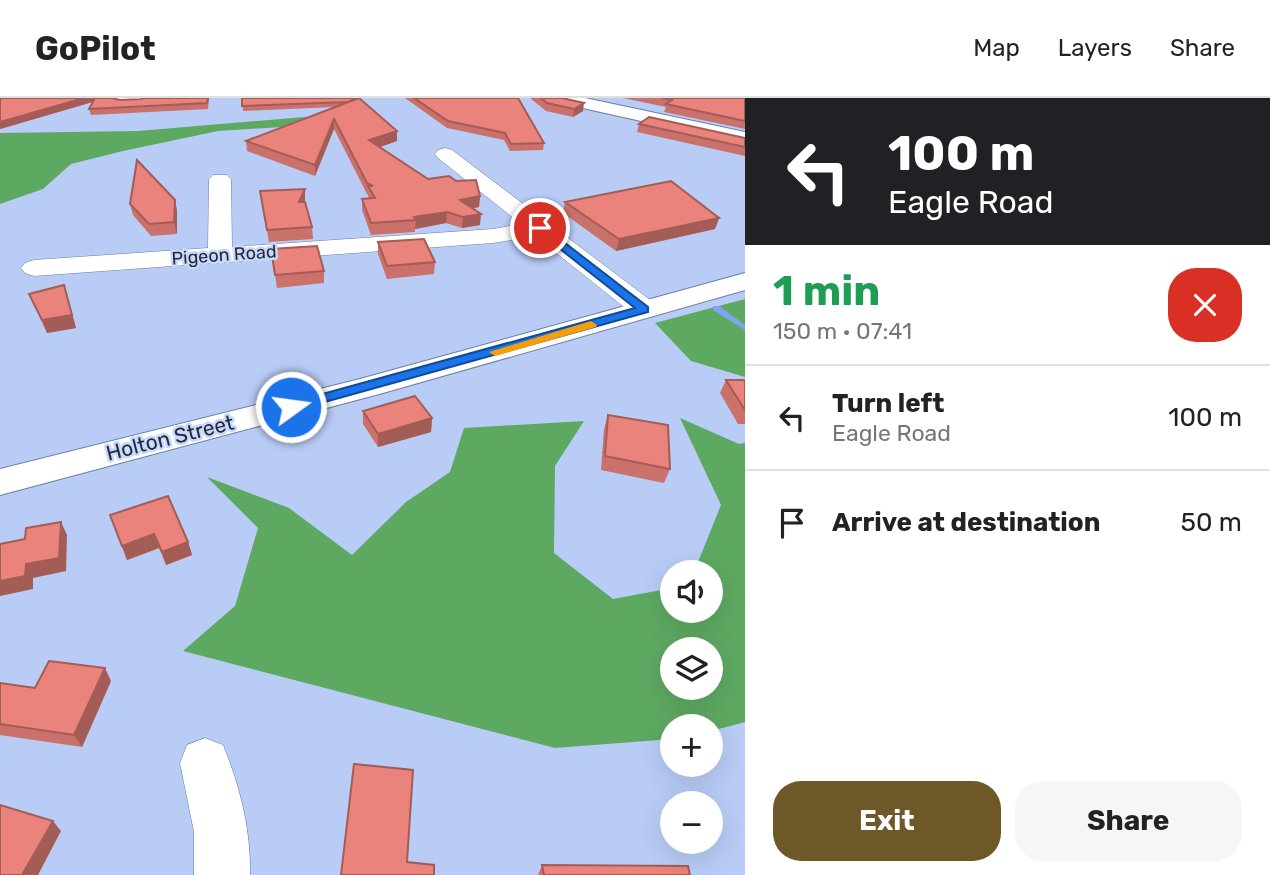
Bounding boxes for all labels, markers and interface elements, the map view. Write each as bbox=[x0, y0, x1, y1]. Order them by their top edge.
text: GoPilot bbox=[35, 29, 156, 68]
text: Map bbox=[973, 34, 1020, 62]
text: Layers bbox=[1058, 34, 1132, 62]
text: Share bbox=[1170, 34, 1235, 62]
text: 100 m bbox=[888, 124, 1034, 182]
icon: left bbox=[773, 126, 864, 217]
text: Eagle Road bbox=[888, 183, 1054, 221]
pin bbox=[510, 198, 570, 258]
icon: arrive bbox=[521, 209, 559, 247]
street label: Pigeon Road bbox=[171, 240, 277, 270]
text: 1 min bbox=[773, 266, 880, 316]
button: close bbox=[1168, 268, 1242, 342]
text: 150 m · 07:41 bbox=[773, 317, 912, 345]
position arrow bbox=[254, 370, 328, 444]
text: Turn left bbox=[832, 388, 944, 419]
icon: left bbox=[773, 399, 811, 437]
text: 100 m bbox=[1168, 402, 1242, 433]
street label: Holton Street bbox=[103, 410, 236, 465]
text: Eagle Road bbox=[832, 419, 951, 447]
icon: arrive bbox=[773, 504, 811, 542]
text: Arrive at destination bbox=[832, 507, 1100, 538]
text: 50 m bbox=[1181, 507, 1242, 538]
map controls bbox=[660, 560, 723, 854]
button: sound bbox=[660, 560, 723, 623]
button: layers bbox=[660, 637, 723, 700]
button: + bbox=[660, 714, 723, 777]
button: Exit bbox=[773, 781, 1001, 861]
button: Share bbox=[1015, 781, 1242, 861]
button: − bbox=[660, 791, 723, 854]

